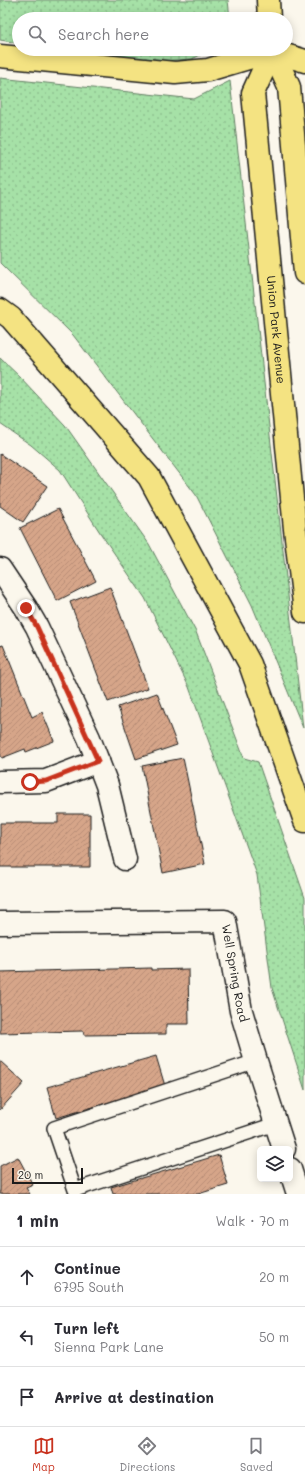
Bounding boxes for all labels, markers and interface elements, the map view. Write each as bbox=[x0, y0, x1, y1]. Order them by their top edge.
search box bbox=[12, 12, 293, 56]
icon: search bbox=[26, 23, 48, 45]
text: Search here bbox=[58, 24, 149, 44]
street label: Union Park Avenue bbox=[264, 275, 290, 385]
route end bbox=[17, 599, 35, 617]
route start bbox=[21, 773, 39, 791]
street label: Well Spring Road bbox=[219, 923, 253, 1024]
map controls bbox=[257, 1146, 293, 1182]
button: layers bbox=[257, 1146, 293, 1182]
scale bar bbox=[12, 1166, 83, 1185]
text: 20 m bbox=[18, 1167, 43, 1182]
text: 1 min bbox=[16, 1209, 59, 1231]
text: Walk · 70 m bbox=[216, 1212, 289, 1229]
text: Continue bbox=[54, 1258, 121, 1278]
icon: ahead bbox=[16, 1266, 38, 1288]
text: 20 m bbox=[259, 1268, 289, 1285]
text: 6795 South bbox=[54, 1278, 124, 1295]
text: Turn left bbox=[54, 1318, 119, 1338]
icon: left bbox=[16, 1326, 38, 1348]
text: 50 m bbox=[259, 1328, 289, 1345]
text: Sienna Park Lane bbox=[54, 1338, 164, 1355]
icon: arrive bbox=[16, 1386, 38, 1408]
text: Arrive at destination bbox=[54, 1387, 214, 1407]
tab: Map bbox=[32, 1435, 55, 1474]
tab: Directions bbox=[119, 1435, 175, 1474]
tab: Saved bbox=[240, 1435, 273, 1474]

